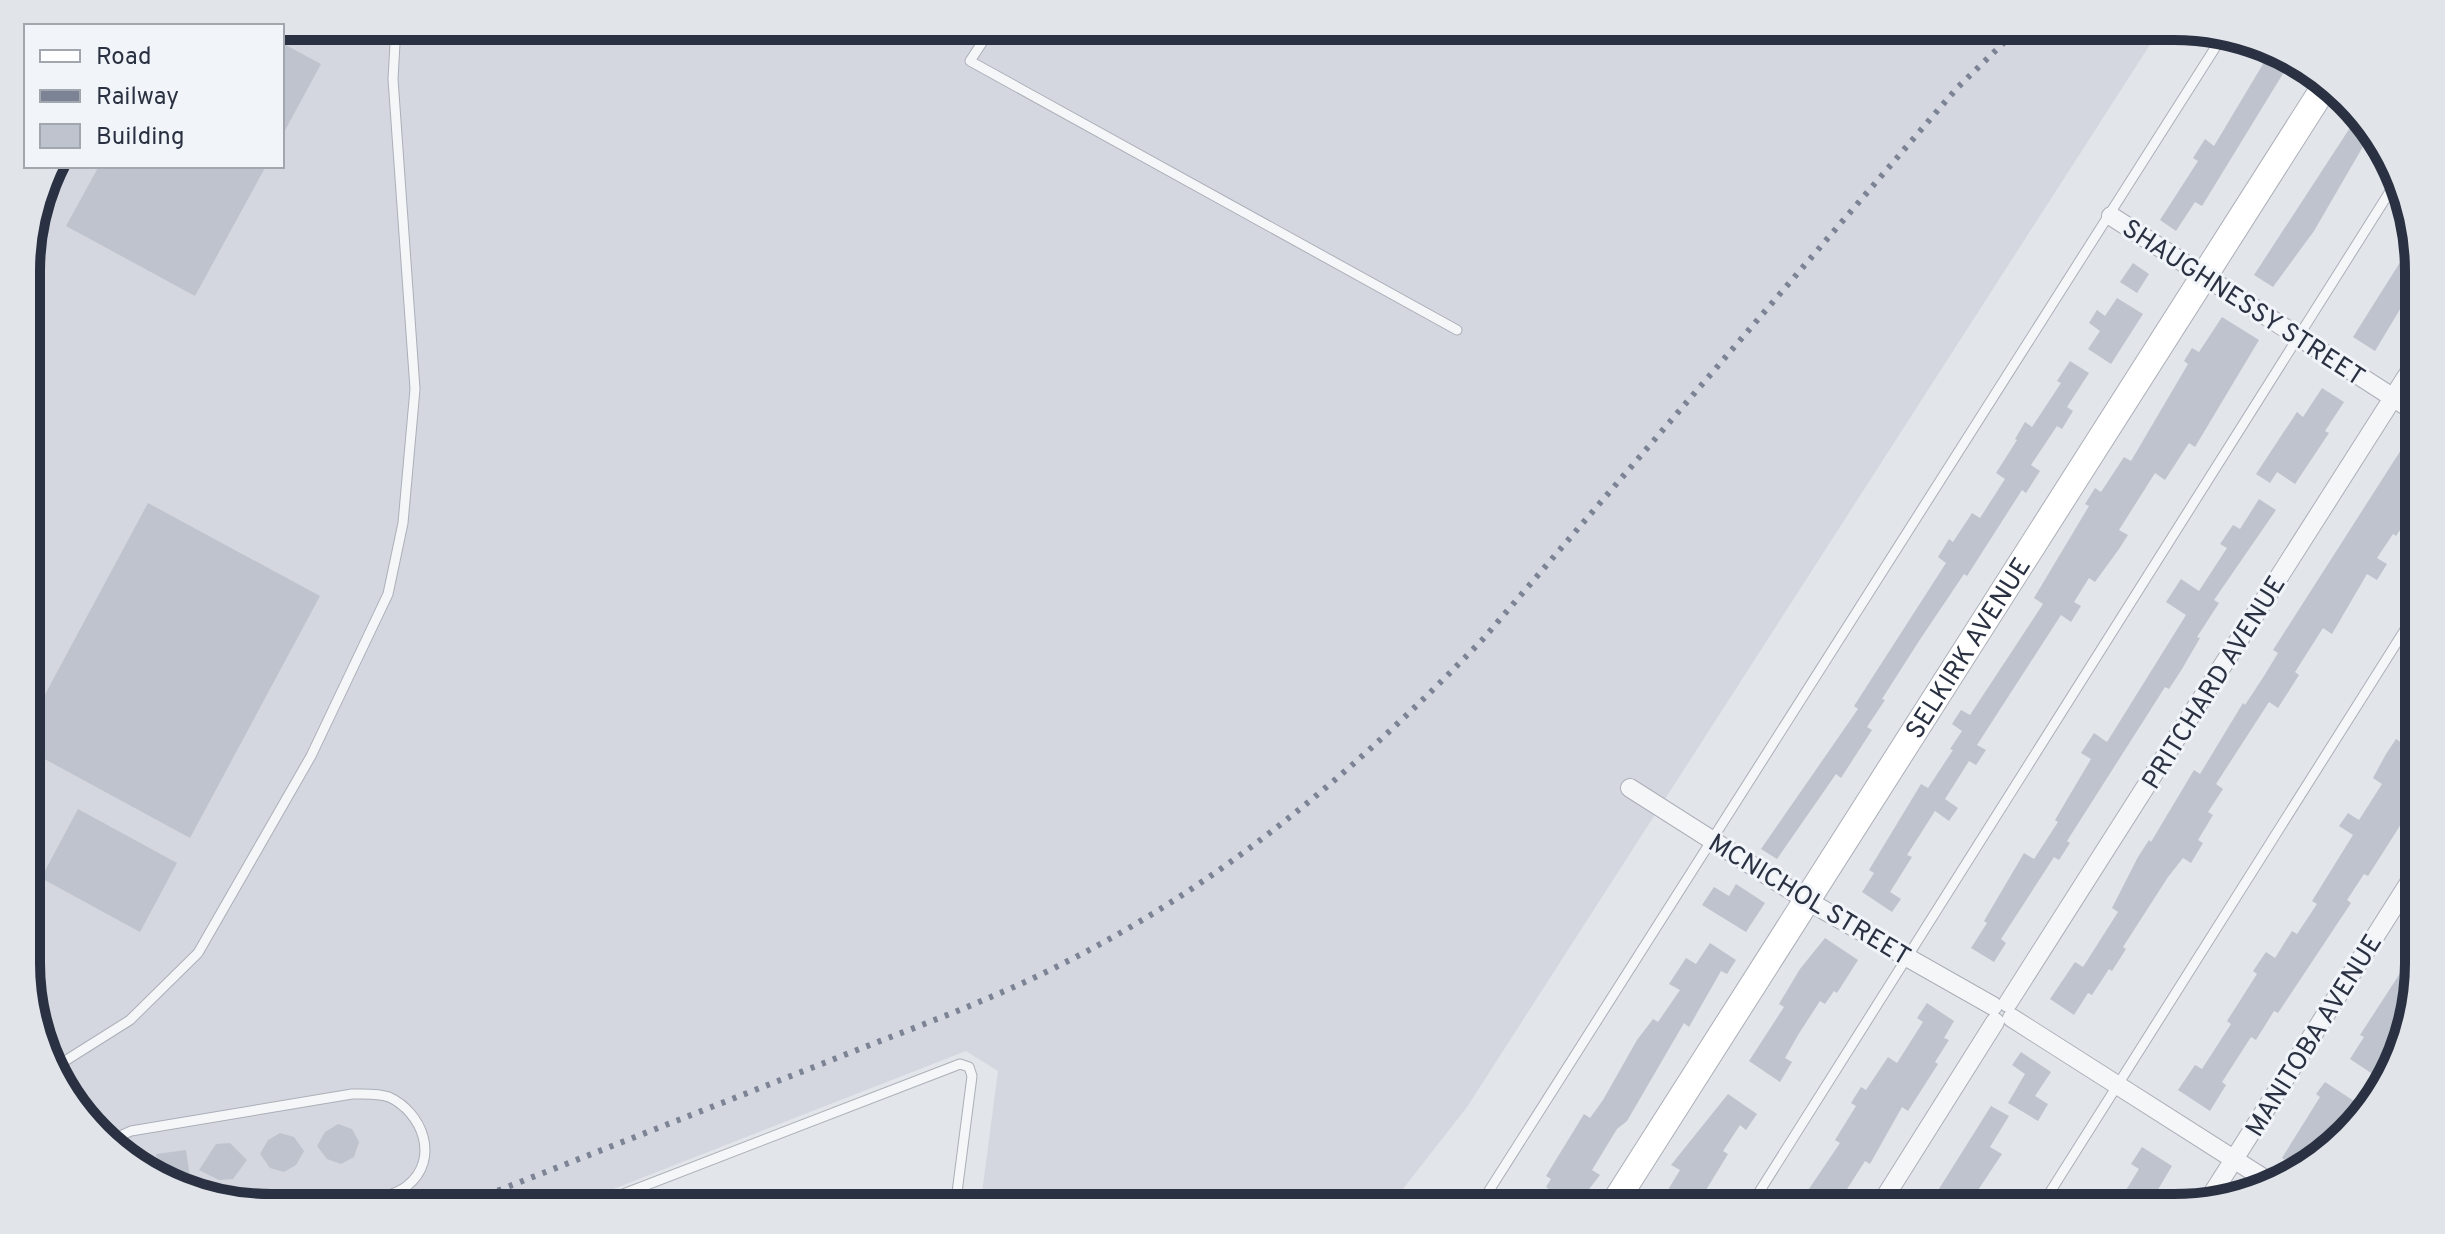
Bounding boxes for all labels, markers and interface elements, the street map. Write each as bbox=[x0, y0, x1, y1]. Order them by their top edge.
legend bbox=[24, 24, 284, 168]
text: Road bbox=[96, 43, 152, 73]
text: Railway bbox=[96, 83, 179, 113]
text: Building bbox=[96, 123, 185, 153]
street label: SHAUGHNESSY STREET bbox=[2115, 213, 2370, 395]
street label: SELKIRK AVENUE bbox=[1900, 552, 2040, 746]
street label: PRITCHARD AVENUE bbox=[2136, 570, 2294, 796]
street label: MCNICHOL STREET bbox=[1701, 828, 1916, 975]
street label: MANITOBA AVENUE bbox=[2239, 929, 2391, 1144]

